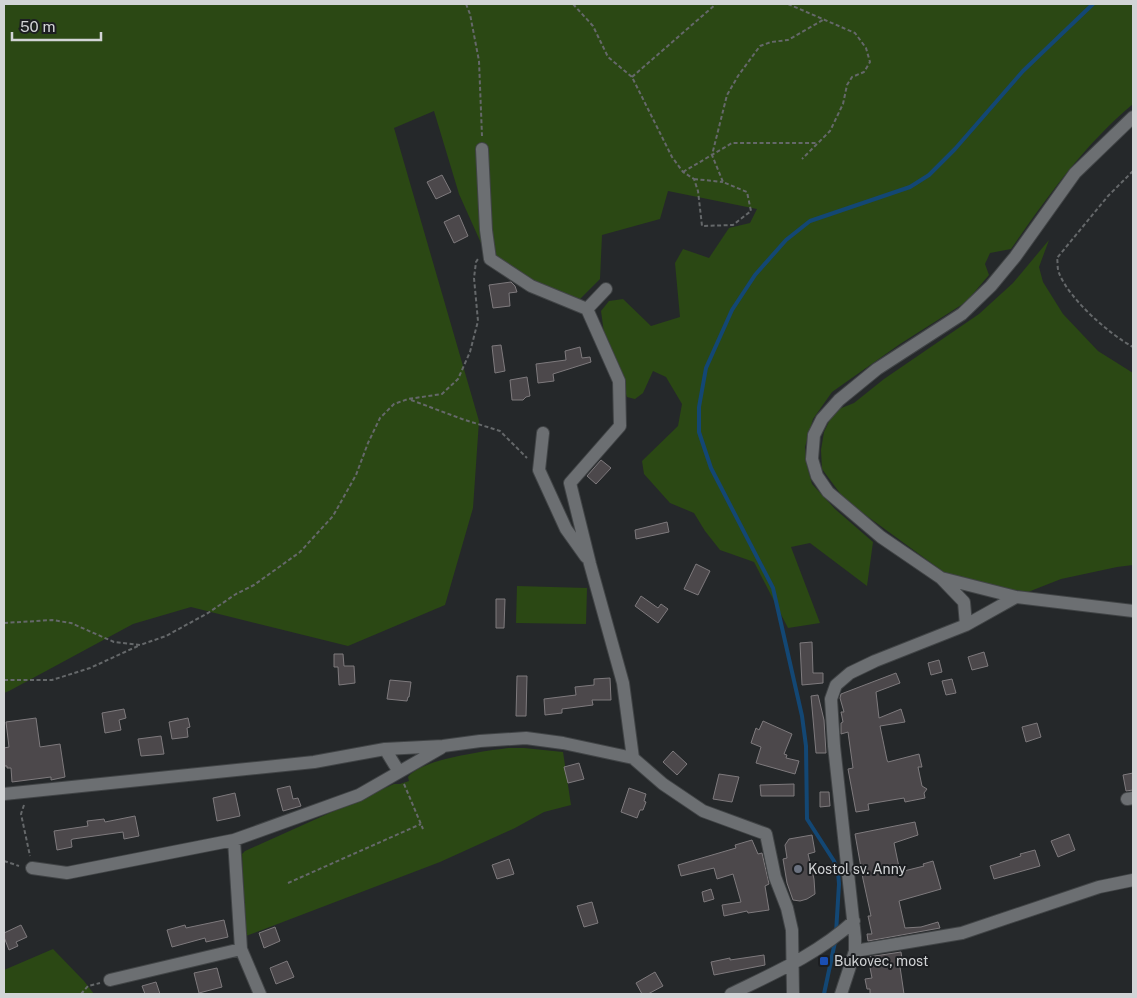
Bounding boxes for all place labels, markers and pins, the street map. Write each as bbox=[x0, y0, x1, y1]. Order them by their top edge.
place label: Kostol sv. Anny bbox=[808, 861, 907, 877]
marker: Kostol sv. Anny bbox=[792, 863, 804, 875]
place label: Bukovec, most bbox=[834, 953, 928, 969]
marker: Bukovec, most bbox=[818, 955, 830, 967]

